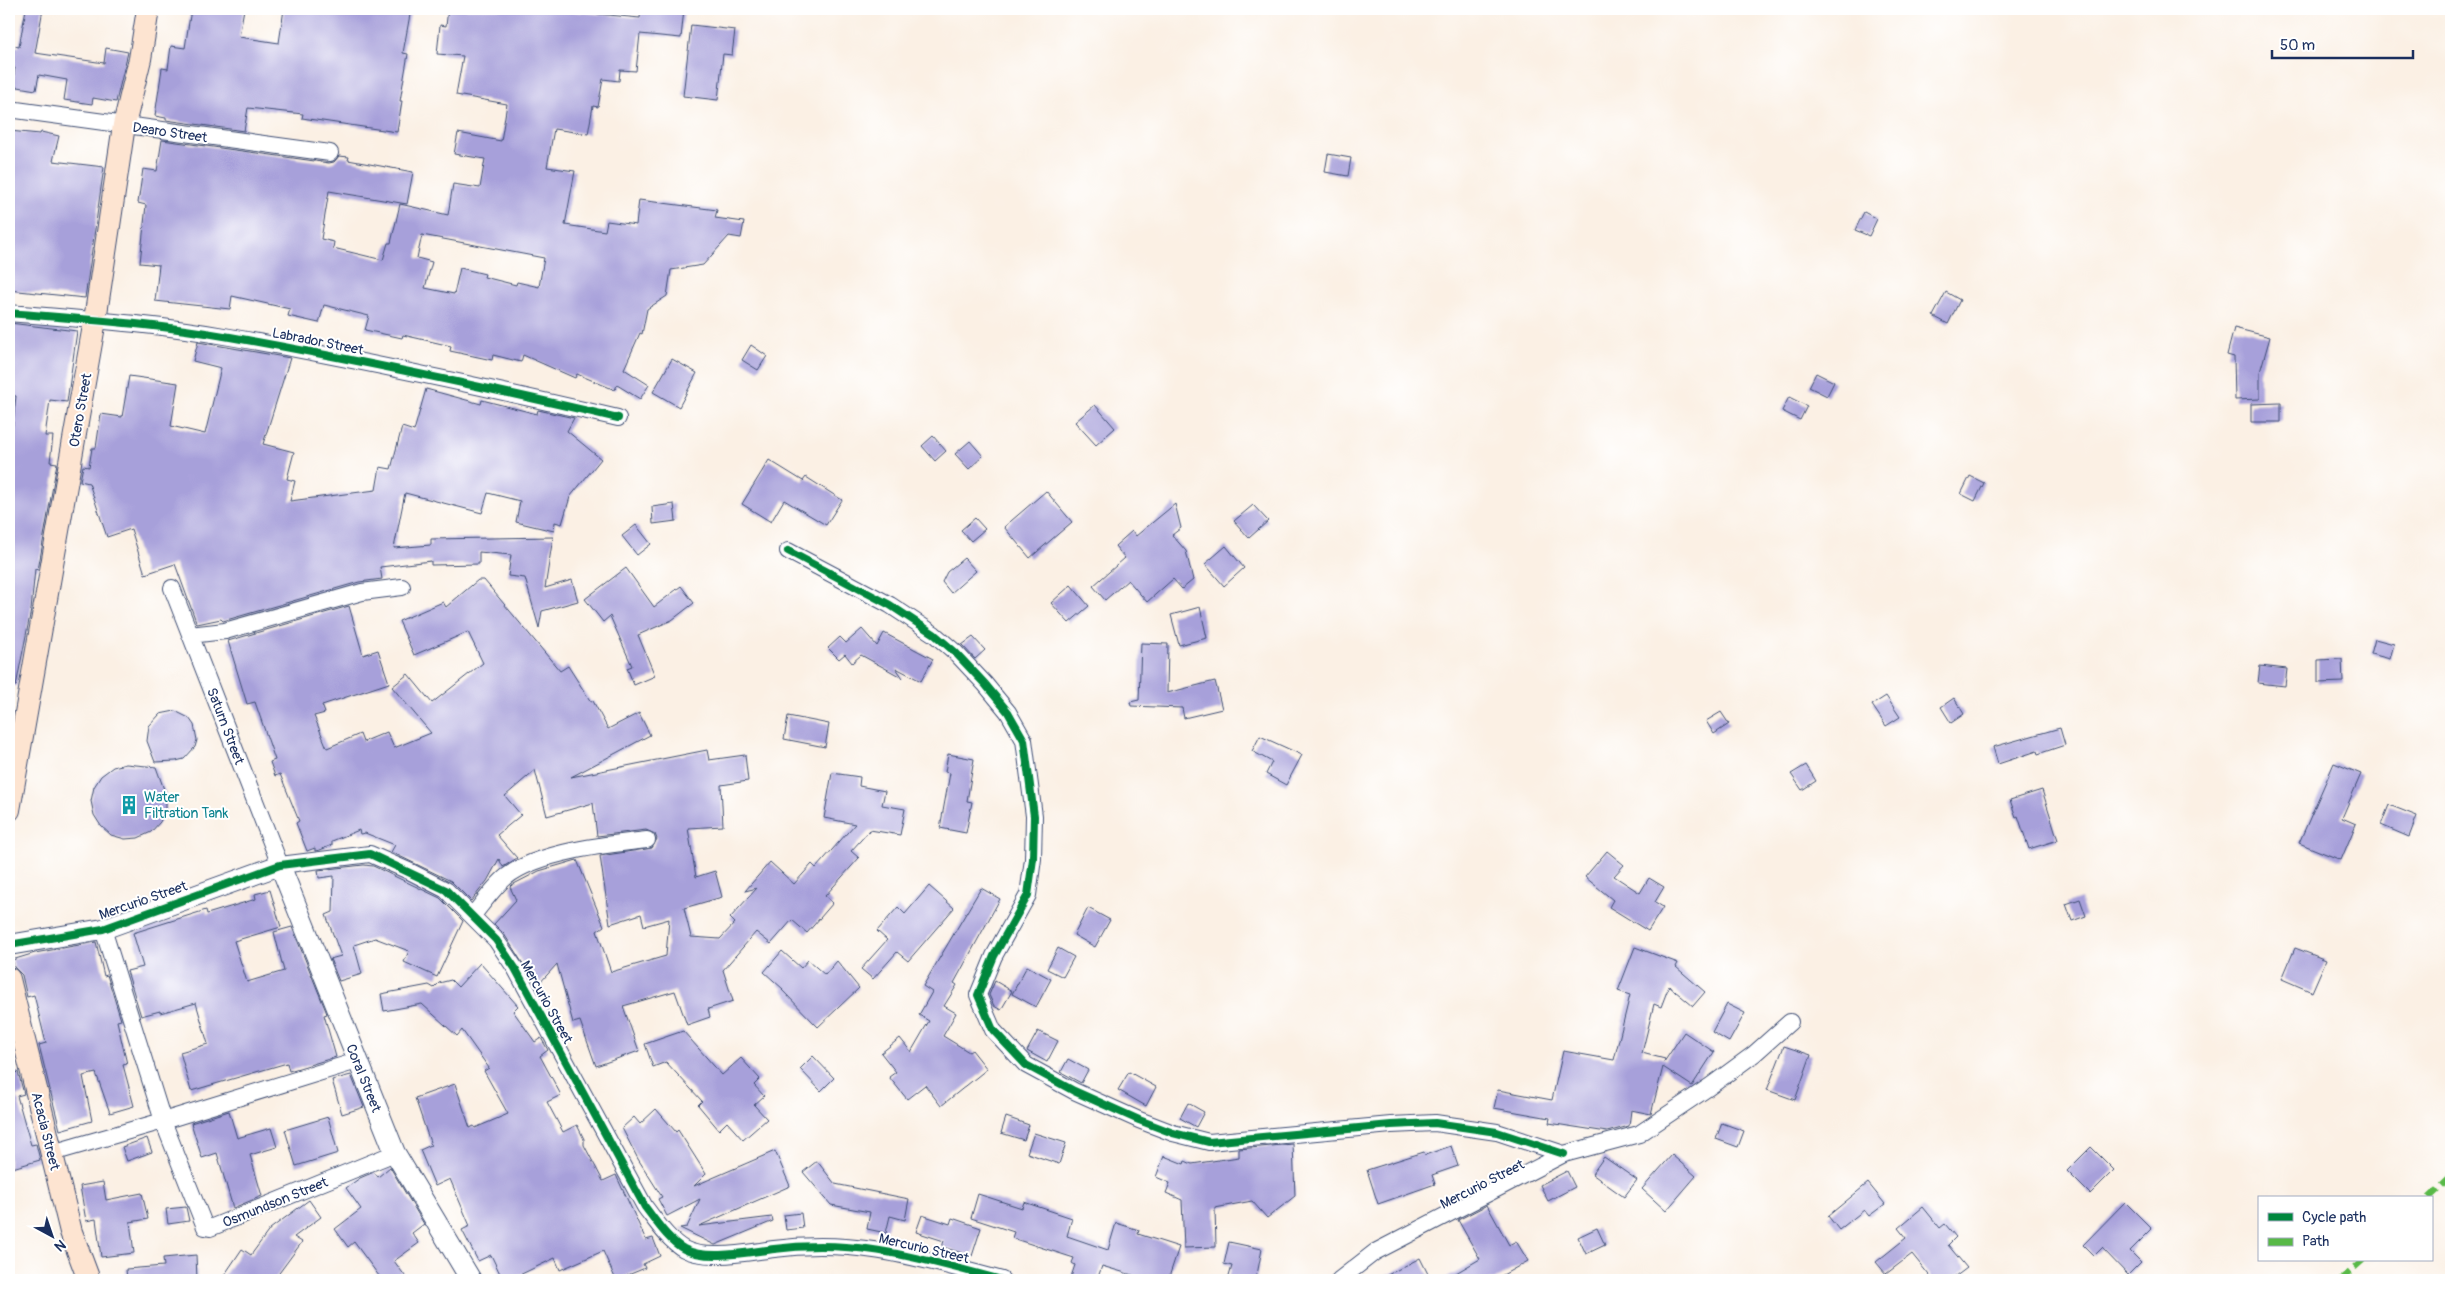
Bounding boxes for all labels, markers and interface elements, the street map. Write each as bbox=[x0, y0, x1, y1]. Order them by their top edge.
scale bar bbox=[2272, 28, 2414, 60]
text: 50 m bbox=[2280, 36, 2315, 55]
street label: Dearo Street bbox=[131, 119, 209, 146]
street label: Labrador Street bbox=[271, 324, 365, 359]
street label: Otero Street bbox=[66, 371, 95, 448]
street label: Saturn Street bbox=[203, 685, 248, 767]
place label: Water Filtration Tank bbox=[144, 789, 228, 822]
building icon: Water Filtration Tank bbox=[118, 794, 140, 816]
street label: Mercurio Street bbox=[97, 877, 190, 924]
street label: Mercurio Street bbox=[517, 958, 577, 1047]
street label: Coral Street bbox=[342, 1042, 385, 1115]
street label: Acacia Street bbox=[28, 1090, 64, 1172]
street label: Mercurio Street bbox=[1437, 1156, 1527, 1213]
street label: Osmundson Street bbox=[220, 1173, 331, 1231]
legend bbox=[2258, 1196, 2432, 1262]
text: Cycle path bbox=[2302, 1208, 2366, 1227]
north arrow bbox=[28, 1212, 78, 1262]
street label: Mercurio Street bbox=[877, 1230, 971, 1267]
text: Path bbox=[2302, 1232, 2329, 1251]
text: N bbox=[51, 1236, 69, 1255]

